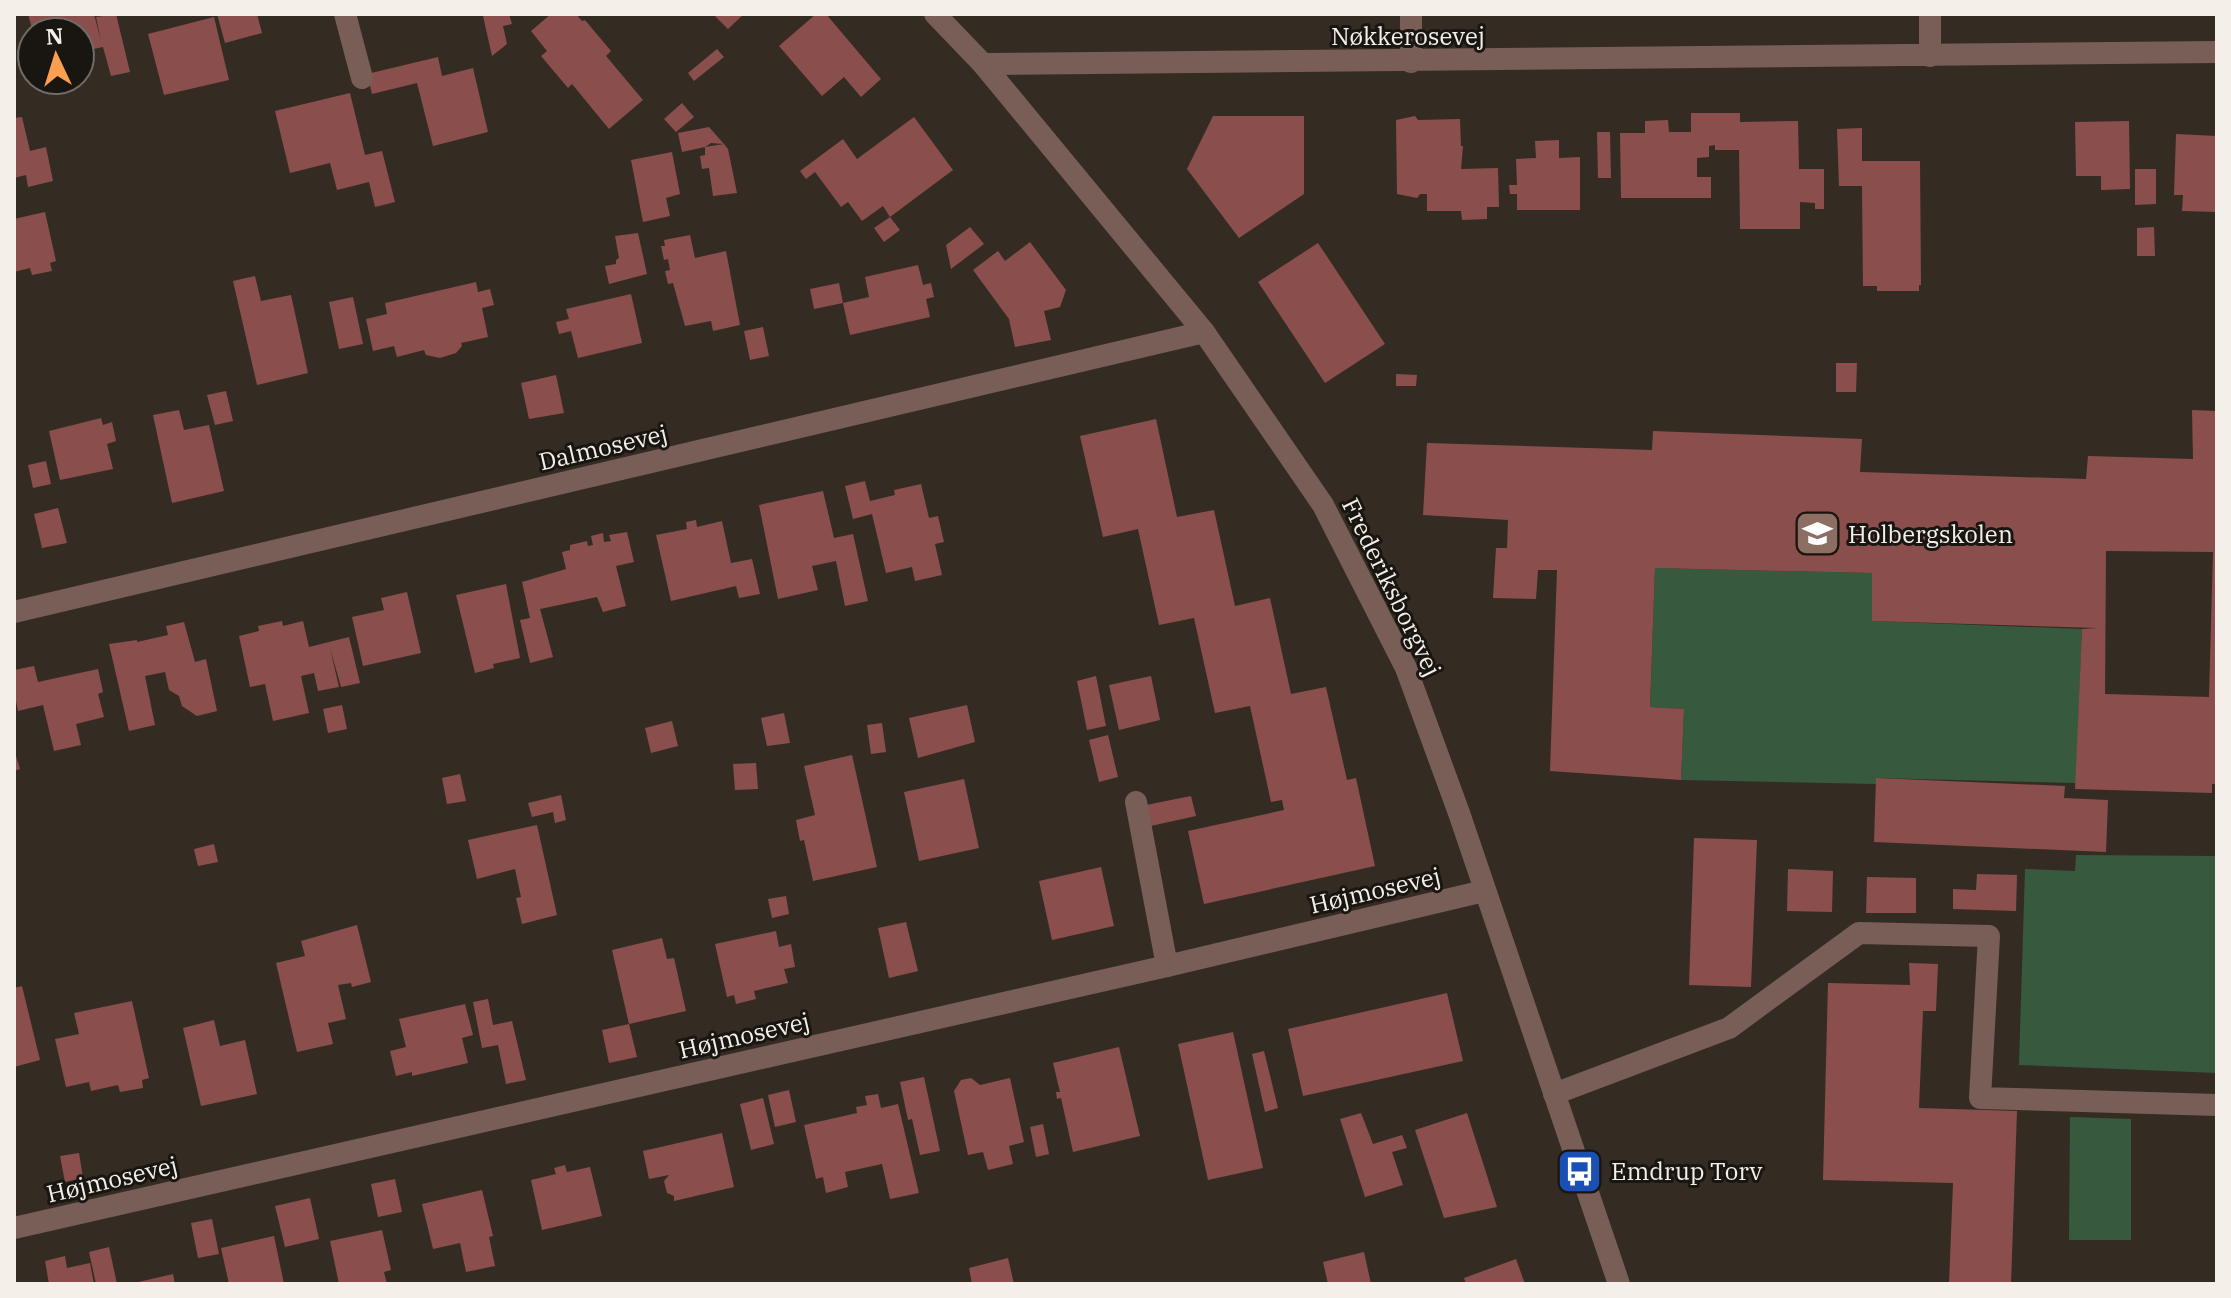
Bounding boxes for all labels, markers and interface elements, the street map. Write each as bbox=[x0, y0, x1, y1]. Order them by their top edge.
north arrow bbox=[16, 16, 96, 96]
text: N bbox=[45, 20, 64, 51]
street label: Nøkkerosevej bbox=[1331, 20, 1485, 52]
street label: Dalmosevej bbox=[536, 417, 670, 477]
street label: Frederiksborgvej bbox=[1335, 493, 1449, 681]
school or university icon: Holbergskolen bbox=[1793, 510, 1841, 558]
place label: Holbergskolen bbox=[1848, 518, 2013, 550]
street label: Højmosevej bbox=[1306, 859, 1444, 921]
street label: Højmosevej bbox=[675, 1004, 813, 1066]
bus stop icon: Emdrup Torv bbox=[1556, 1147, 1604, 1195]
street label: Højmosevej bbox=[43, 1148, 181, 1210]
place label: Emdrup Torv bbox=[1611, 1155, 1763, 1187]

